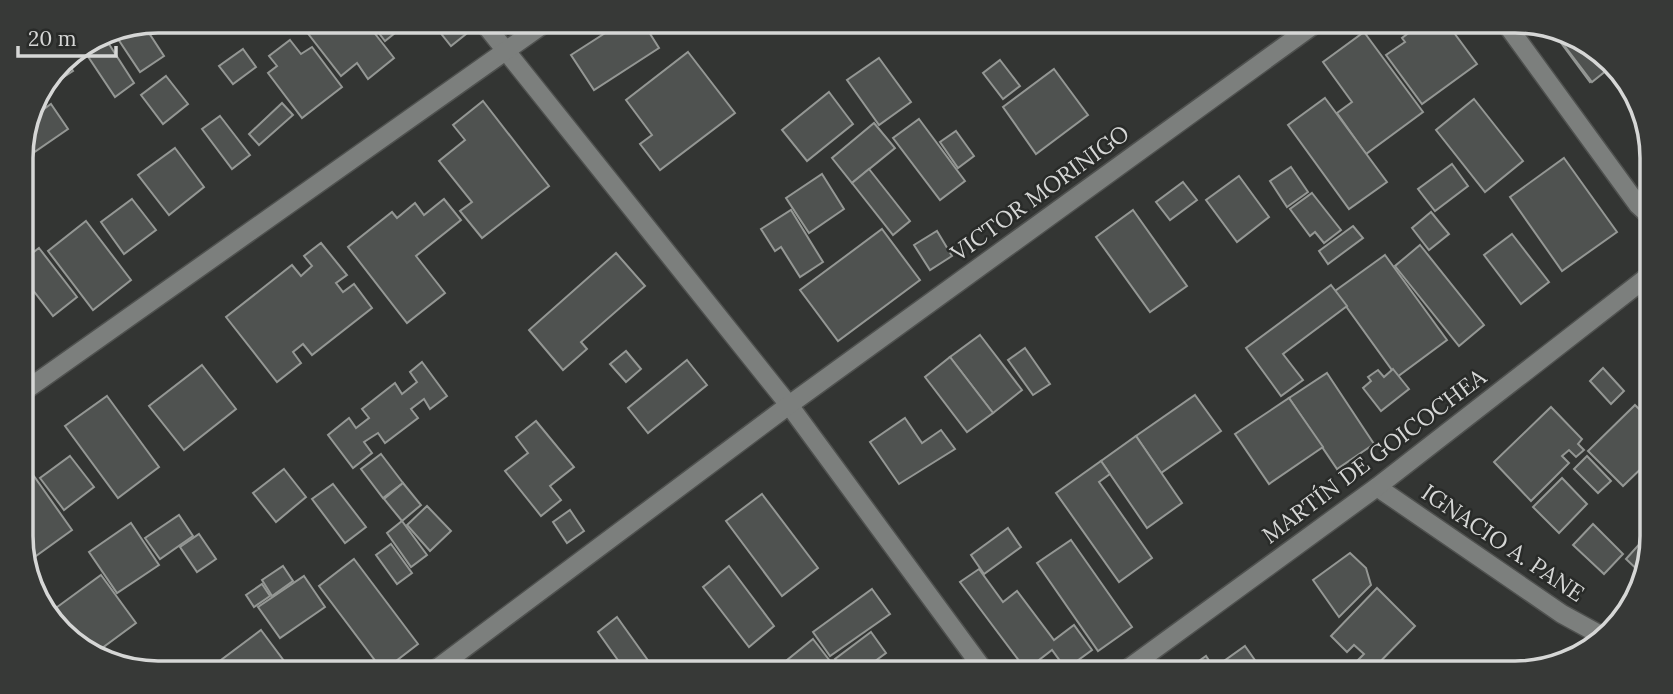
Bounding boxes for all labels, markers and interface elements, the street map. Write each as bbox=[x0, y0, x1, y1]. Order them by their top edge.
scale bar bbox=[18, 14, 116, 58]
text: 20 m bbox=[28, 25, 77, 52]
street label: VICTOR MORINIGO bbox=[944, 118, 1135, 268]
street label: MARTÍN DE GOICOCHEA bbox=[1256, 361, 1492, 549]
street label: IGNACIO A. PANE bbox=[1416, 477, 1590, 608]

